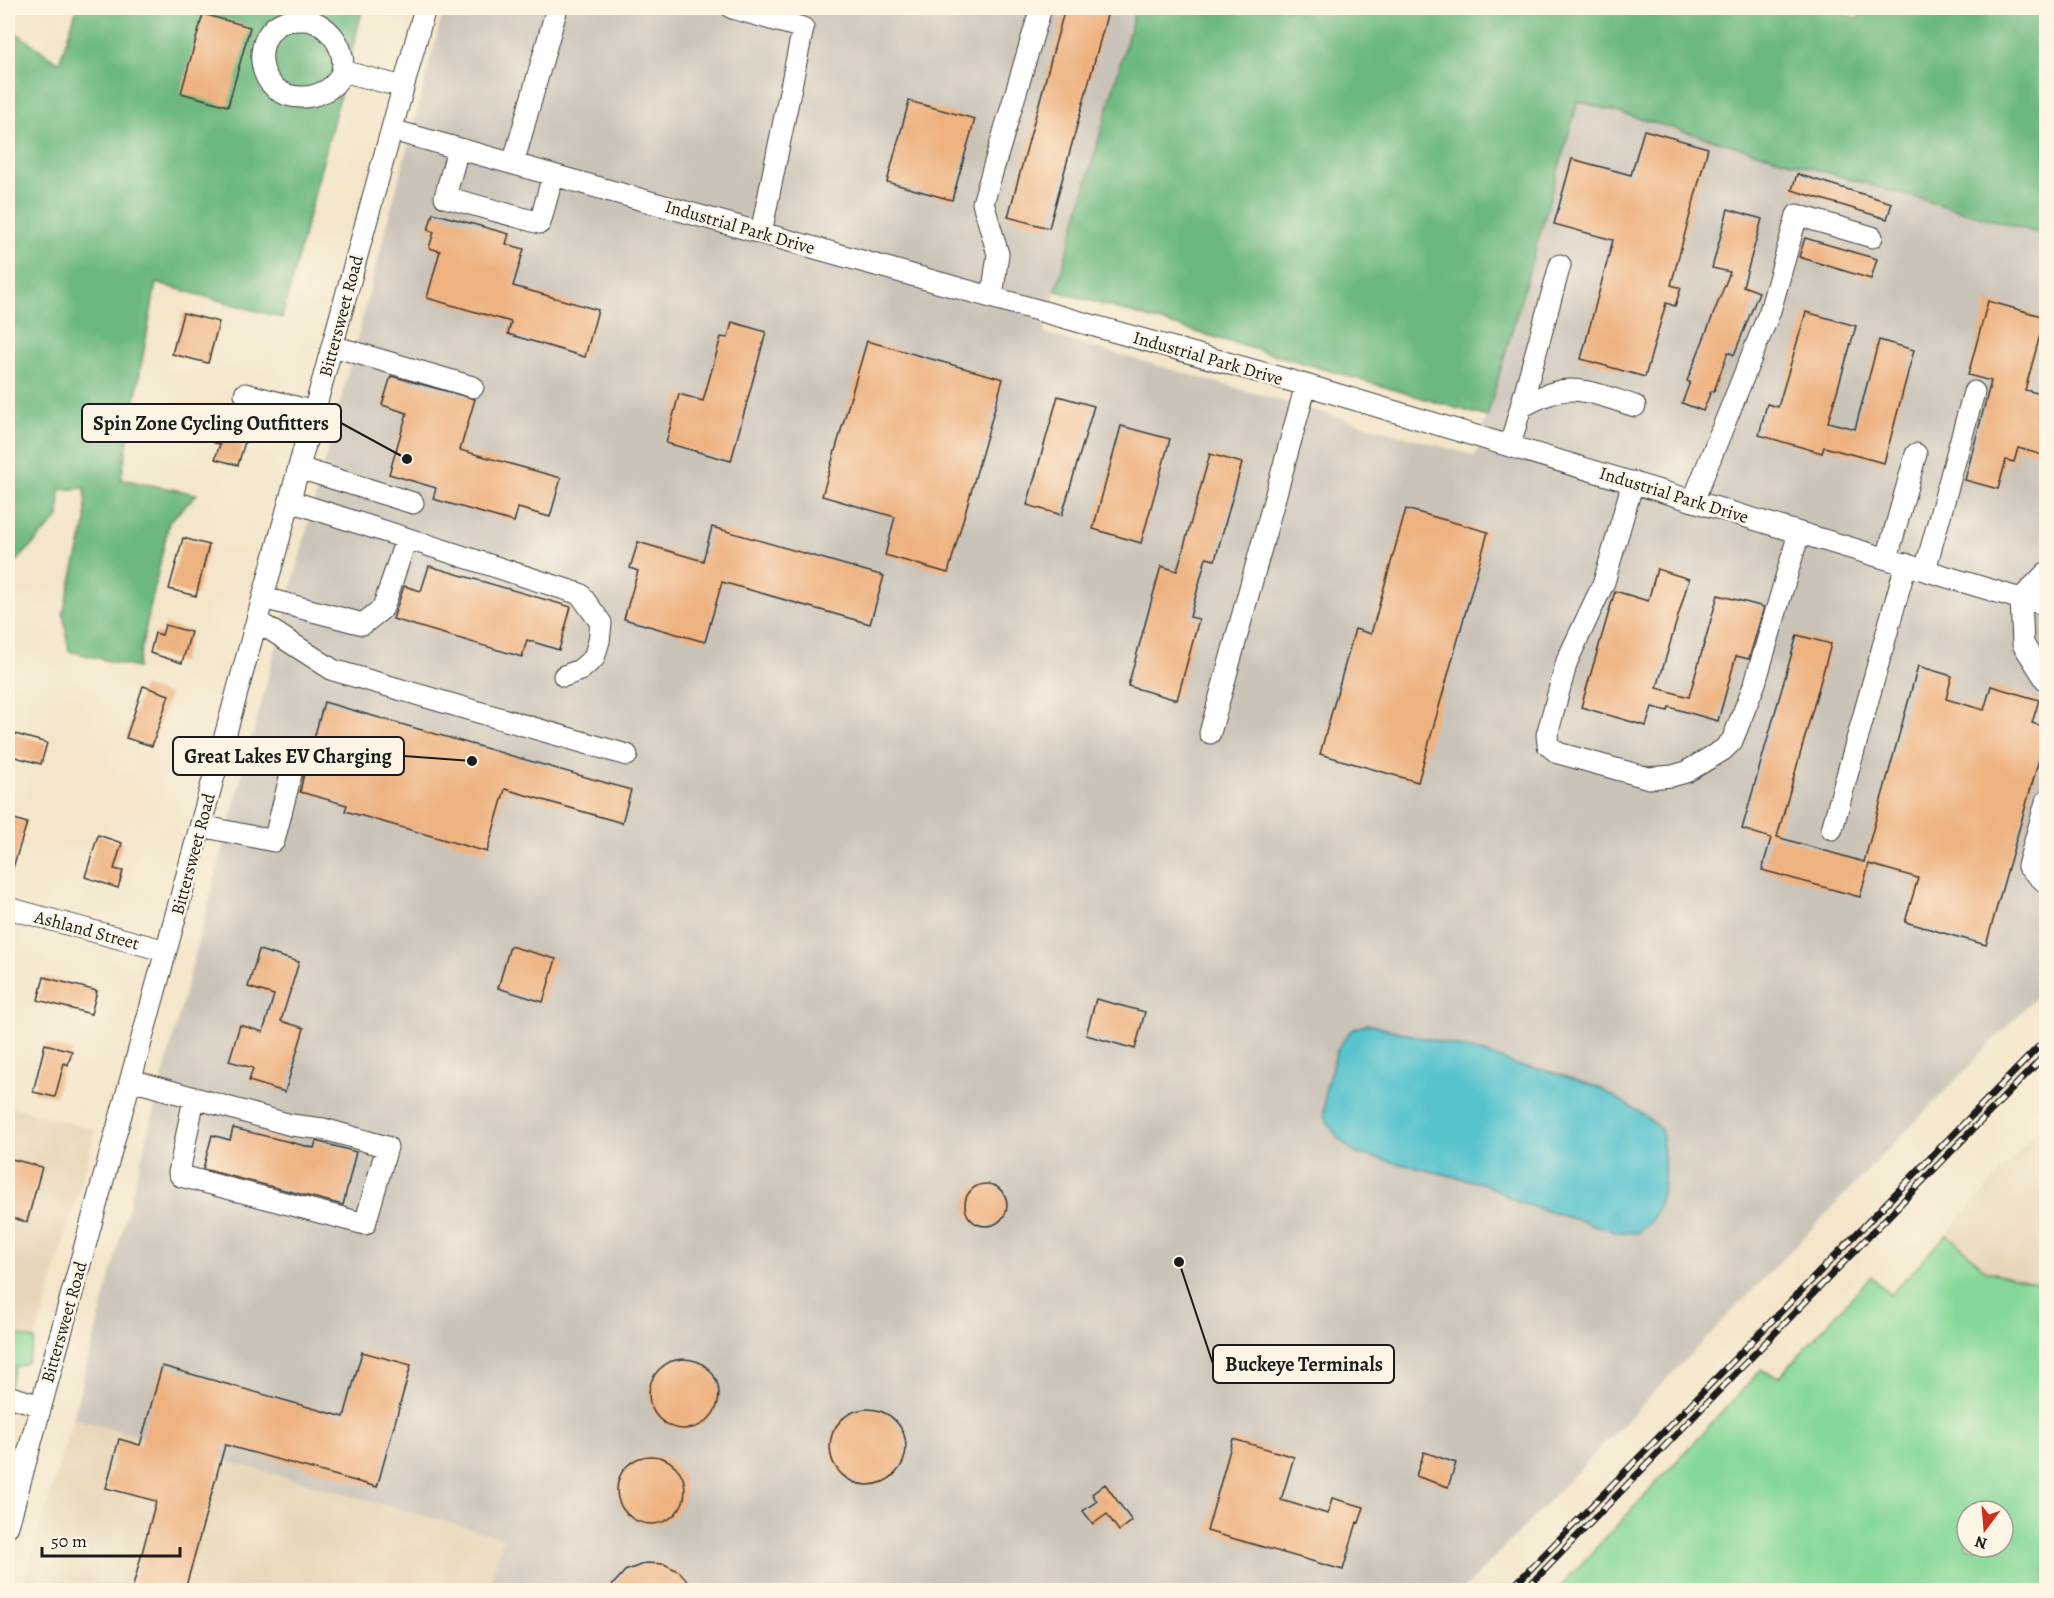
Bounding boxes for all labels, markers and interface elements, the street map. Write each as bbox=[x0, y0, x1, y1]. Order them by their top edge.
street label: Industrial Park Drive bbox=[662, 194, 818, 260]
street label: Bittersweet Road bbox=[313, 252, 369, 380]
street label: Industrial Park Drive bbox=[1130, 325, 1286, 391]
callout: Spin Zone Cycling Outfitters bbox=[82, 404, 341, 442]
text: Spin Zone Cycling Outfitters bbox=[93, 410, 329, 437]
street label: Industrial Park Drive bbox=[1596, 461, 1752, 529]
callout: Great Lakes EV Charging bbox=[173, 737, 404, 775]
text: Great Lakes EV Charging bbox=[184, 743, 392, 770]
street label: Bittersweet Road bbox=[165, 790, 221, 918]
street label: Ashland Street bbox=[31, 904, 142, 956]
street label: Bittersweet Road bbox=[35, 1258, 93, 1385]
callout: Buckeye Terminals bbox=[1213, 1345, 1394, 1383]
text: Buckeye Terminals bbox=[1225, 1351, 1383, 1378]
north arrow bbox=[1955, 1499, 2015, 1559]
scale bar bbox=[42, 1520, 180, 1558]
text: 50 m bbox=[51, 1529, 87, 1553]
text: N bbox=[1972, 1530, 1990, 1555]

